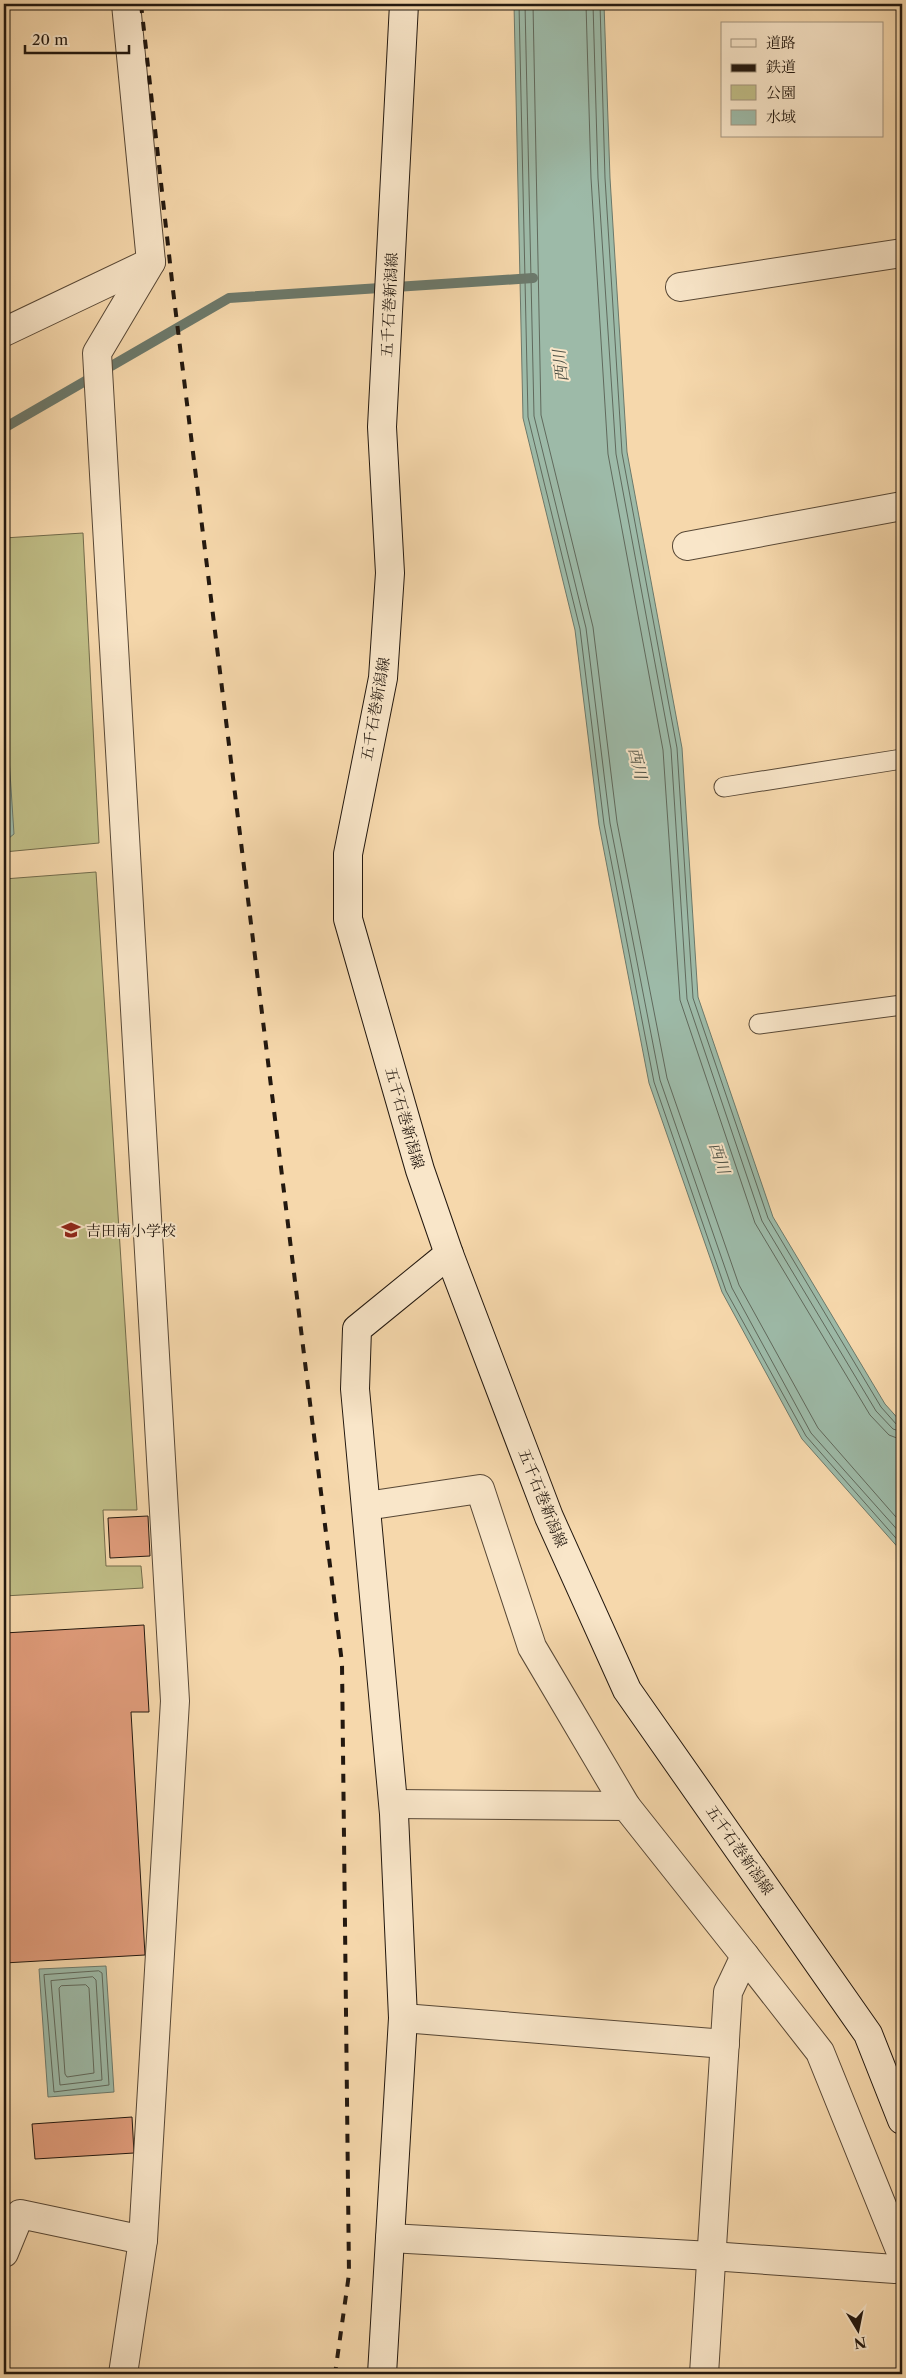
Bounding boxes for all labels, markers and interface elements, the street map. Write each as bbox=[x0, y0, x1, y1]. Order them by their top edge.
scale bar bbox=[25, 22, 129, 54]
legend bbox=[721, 22, 884, 138]
text: 20 m bbox=[32, 30, 68, 49]
text: 道路 bbox=[766, 33, 796, 52]
text: 鉄道 bbox=[766, 57, 796, 76]
text: 公園 bbox=[766, 83, 796, 102]
text: 水域 bbox=[766, 107, 796, 126]
street label: 五千石巻新潟線 bbox=[377, 252, 401, 358]
water label: 西川 bbox=[548, 347, 572, 383]
street label: 五千石巻新潟線 bbox=[357, 656, 393, 762]
water label: 西川 bbox=[625, 745, 652, 783]
street label: 五千石巻新潟線 bbox=[381, 1065, 429, 1171]
water label: 西川 bbox=[706, 1140, 735, 1178]
school or university icon: 吉田南小学校 bbox=[60, 1219, 82, 1241]
place label: 吉田南小学校 bbox=[86, 1221, 176, 1240]
street label: 五千石巻新潟線 bbox=[515, 1446, 571, 1550]
street label: 五千石巻新潟線 bbox=[702, 1802, 778, 1898]
north arrow bbox=[834, 2306, 884, 2356]
text: N bbox=[853, 2333, 868, 2353]

